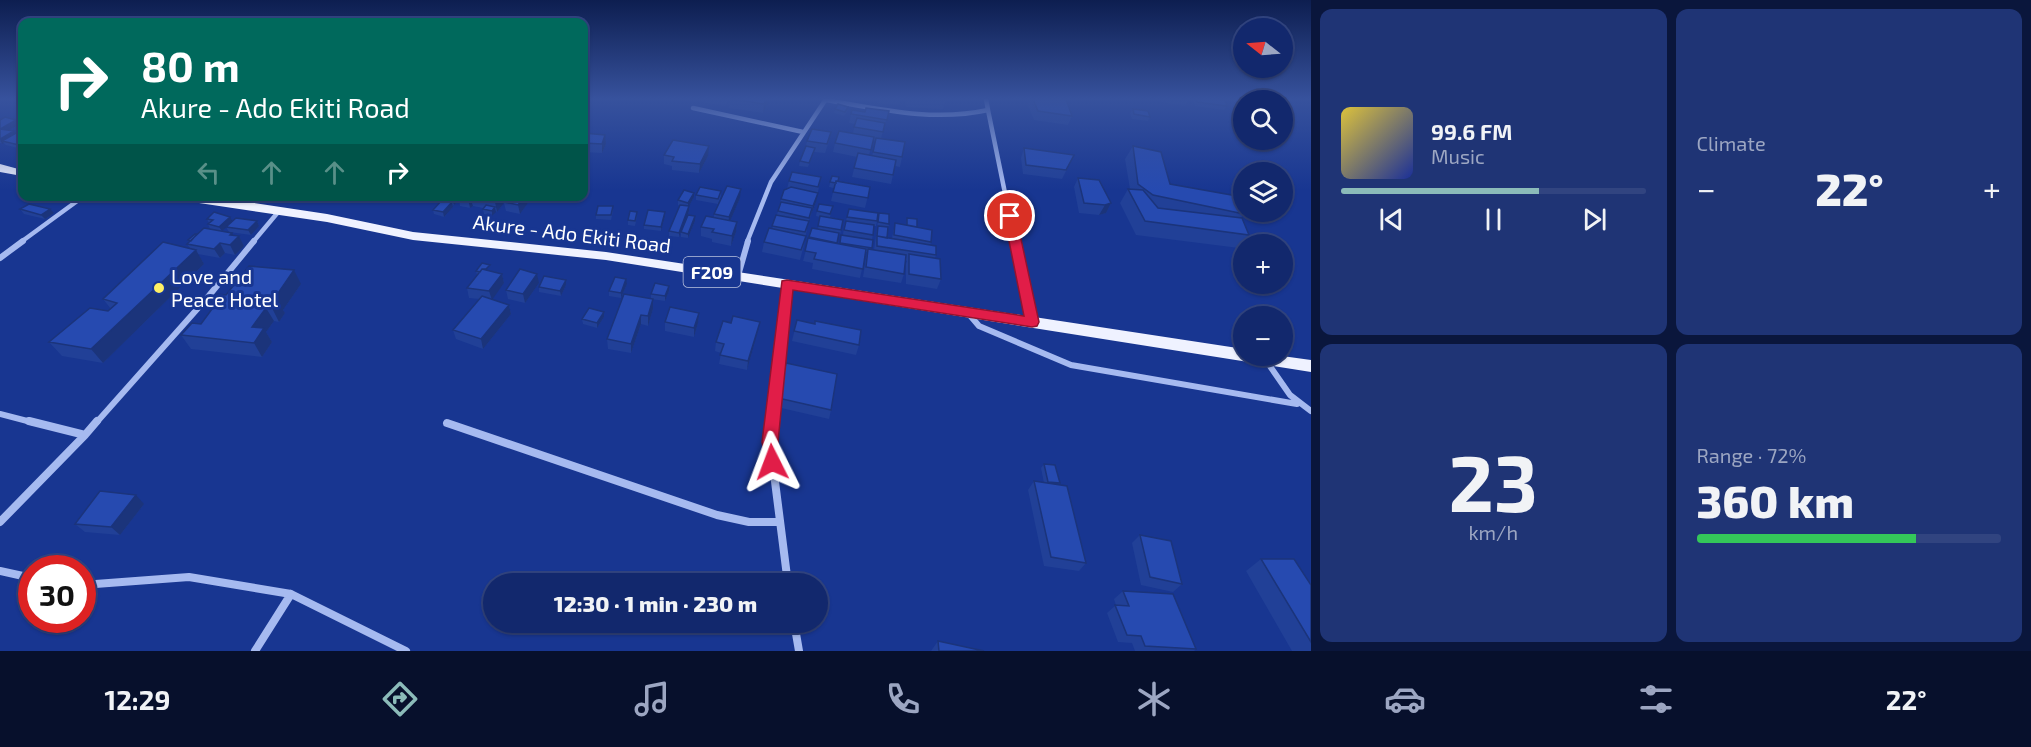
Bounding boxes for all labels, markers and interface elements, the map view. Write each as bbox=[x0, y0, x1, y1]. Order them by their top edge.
north arrow bbox=[1233, 18, 1293, 78]
map controls bbox=[1233, 18, 1293, 366]
text: 80 m bbox=[141, 40, 240, 90]
icon: right bbox=[42, 42, 120, 120]
button: search bbox=[1233, 90, 1293, 150]
text: Akure - Ado Ekiti Road bbox=[141, 91, 410, 123]
text: 99.6 FM bbox=[1431, 118, 1512, 144]
text: Climate bbox=[1697, 131, 1766, 155]
text: Music bbox=[1431, 144, 1485, 168]
icon: left bbox=[192, 156, 225, 189]
icon: ahead bbox=[255, 156, 288, 189]
icon: ahead bbox=[318, 156, 351, 189]
icon: right bbox=[381, 156, 414, 189]
text: 22° bbox=[1815, 161, 1883, 215]
button: layers bbox=[1233, 162, 1293, 222]
text: − bbox=[1697, 168, 1716, 208]
text: + bbox=[1983, 168, 2001, 208]
pin bbox=[984, 190, 1035, 241]
icon: arrive bbox=[993, 199, 1026, 232]
icon: previous bbox=[1375, 203, 1408, 236]
icon: pause bbox=[1477, 203, 1510, 236]
icon: next bbox=[1578, 203, 1611, 236]
street label: Akure - Ado Ekiti Road bbox=[472, 209, 672, 257]
button: + bbox=[1233, 234, 1293, 294]
road number: F209 bbox=[684, 257, 740, 287]
place label: Love and Peace Hotel bbox=[171, 264, 278, 311]
marker: Love and Peace Hotel bbox=[152, 281, 166, 295]
button: − bbox=[1233, 306, 1293, 366]
position arrow bbox=[740, 430, 804, 494]
text: 23 bbox=[1448, 434, 1538, 528]
text: Range · 72% bbox=[1697, 443, 1806, 467]
text: 360 km bbox=[1697, 473, 1854, 527]
text: km/h bbox=[1468, 520, 1518, 544]
speed limit sign: 30 bbox=[18, 555, 96, 633]
text: 12:30 · 1 min · 230 m bbox=[554, 590, 757, 616]
icon: directions bbox=[379, 678, 421, 720]
icon: music bbox=[631, 678, 673, 720]
icon: phone bbox=[882, 678, 924, 720]
icon: climate bbox=[1133, 678, 1175, 720]
icon: car bbox=[1384, 678, 1426, 720]
icon: filters bbox=[1635, 678, 1677, 720]
text: 12:29 bbox=[105, 683, 170, 715]
text: 22° bbox=[1886, 683, 1926, 715]

